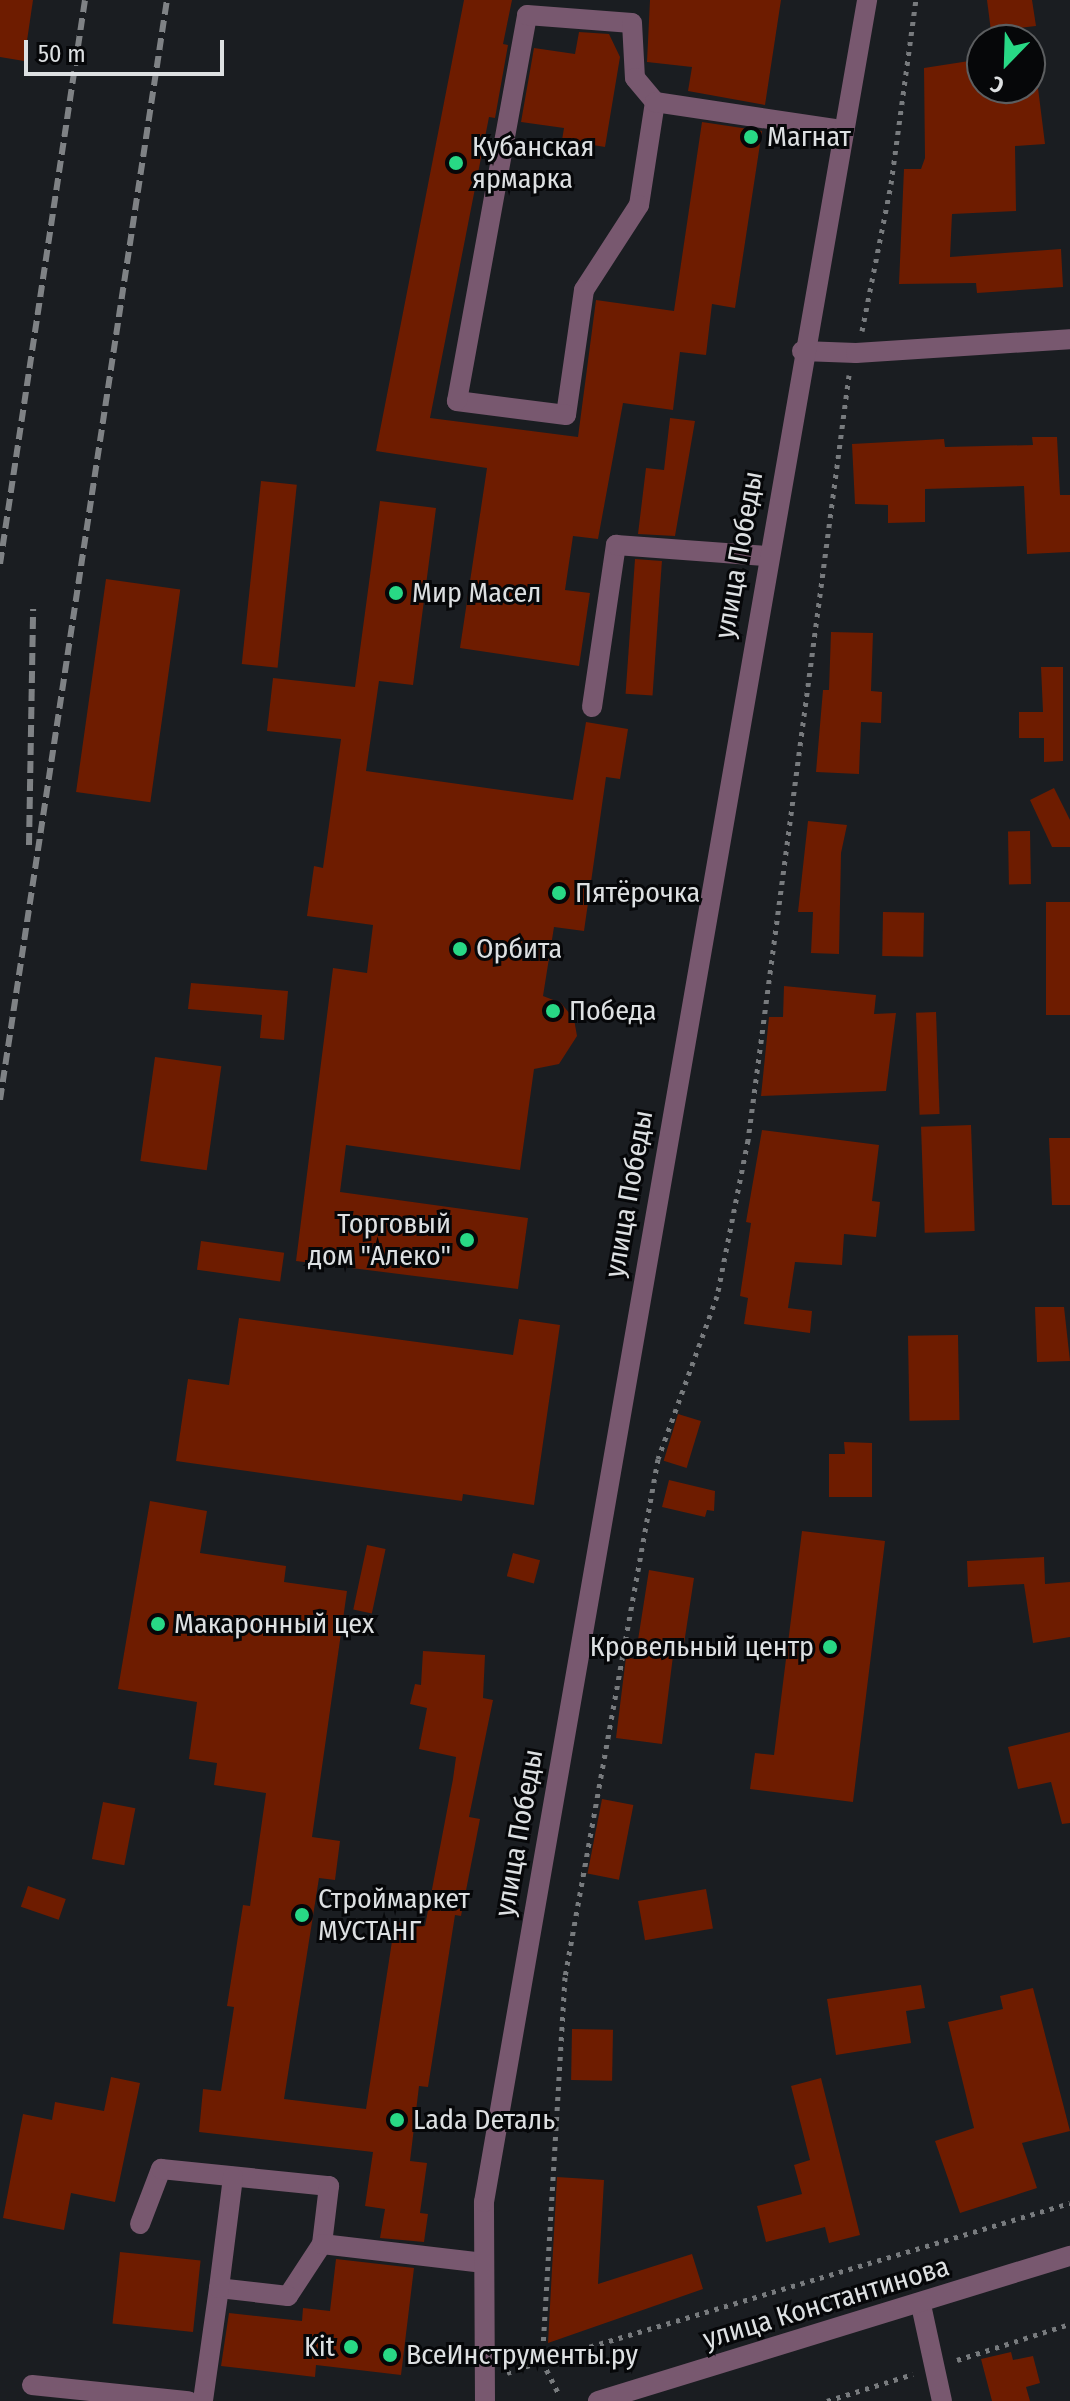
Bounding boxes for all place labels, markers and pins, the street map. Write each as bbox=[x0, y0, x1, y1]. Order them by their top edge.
place label: Магнат bbox=[767, 120, 851, 154]
marker: Магнат bbox=[742, 128, 760, 146]
place label: Кубанская ярмарка bbox=[472, 130, 594, 196]
marker: Кубанская ярмарка bbox=[447, 154, 465, 172]
place label: Мир Масел bbox=[412, 576, 541, 610]
marker: Мир Масел bbox=[387, 584, 405, 602]
place label: Пятёрочка bbox=[575, 876, 700, 910]
marker: Пятёрочка bbox=[550, 884, 568, 902]
place label: Орбита bbox=[476, 932, 562, 966]
marker: Орбита bbox=[451, 940, 469, 958]
place label: Победа bbox=[569, 994, 657, 1028]
marker: Победа bbox=[544, 1002, 562, 1020]
place label: Торговый дом "Алеко" bbox=[308, 1207, 451, 1273]
marker: Торговый дом "Алеко" bbox=[458, 1231, 476, 1249]
place label: Макаронный цех bbox=[174, 1607, 374, 1641]
marker: Макаронный цех bbox=[149, 1615, 167, 1633]
place label: Кровельный центр bbox=[590, 1630, 814, 1664]
marker: Кровельный центр bbox=[821, 1638, 839, 1656]
place label: Строймаркет МУСТАНГ bbox=[318, 1882, 470, 1948]
marker: Строймаркет МУСТАНГ bbox=[293, 1906, 311, 1924]
place label: Lada Dеталь bbox=[413, 2103, 555, 2137]
marker: Lada Dеталь bbox=[388, 2111, 406, 2129]
place label: Kit bbox=[304, 2330, 335, 2364]
marker: Kit bbox=[342, 2338, 360, 2356]
place label: ВсеИнструменты.ру bbox=[406, 2338, 638, 2372]
marker: ВсеИнструменты.ру bbox=[381, 2346, 399, 2364]

